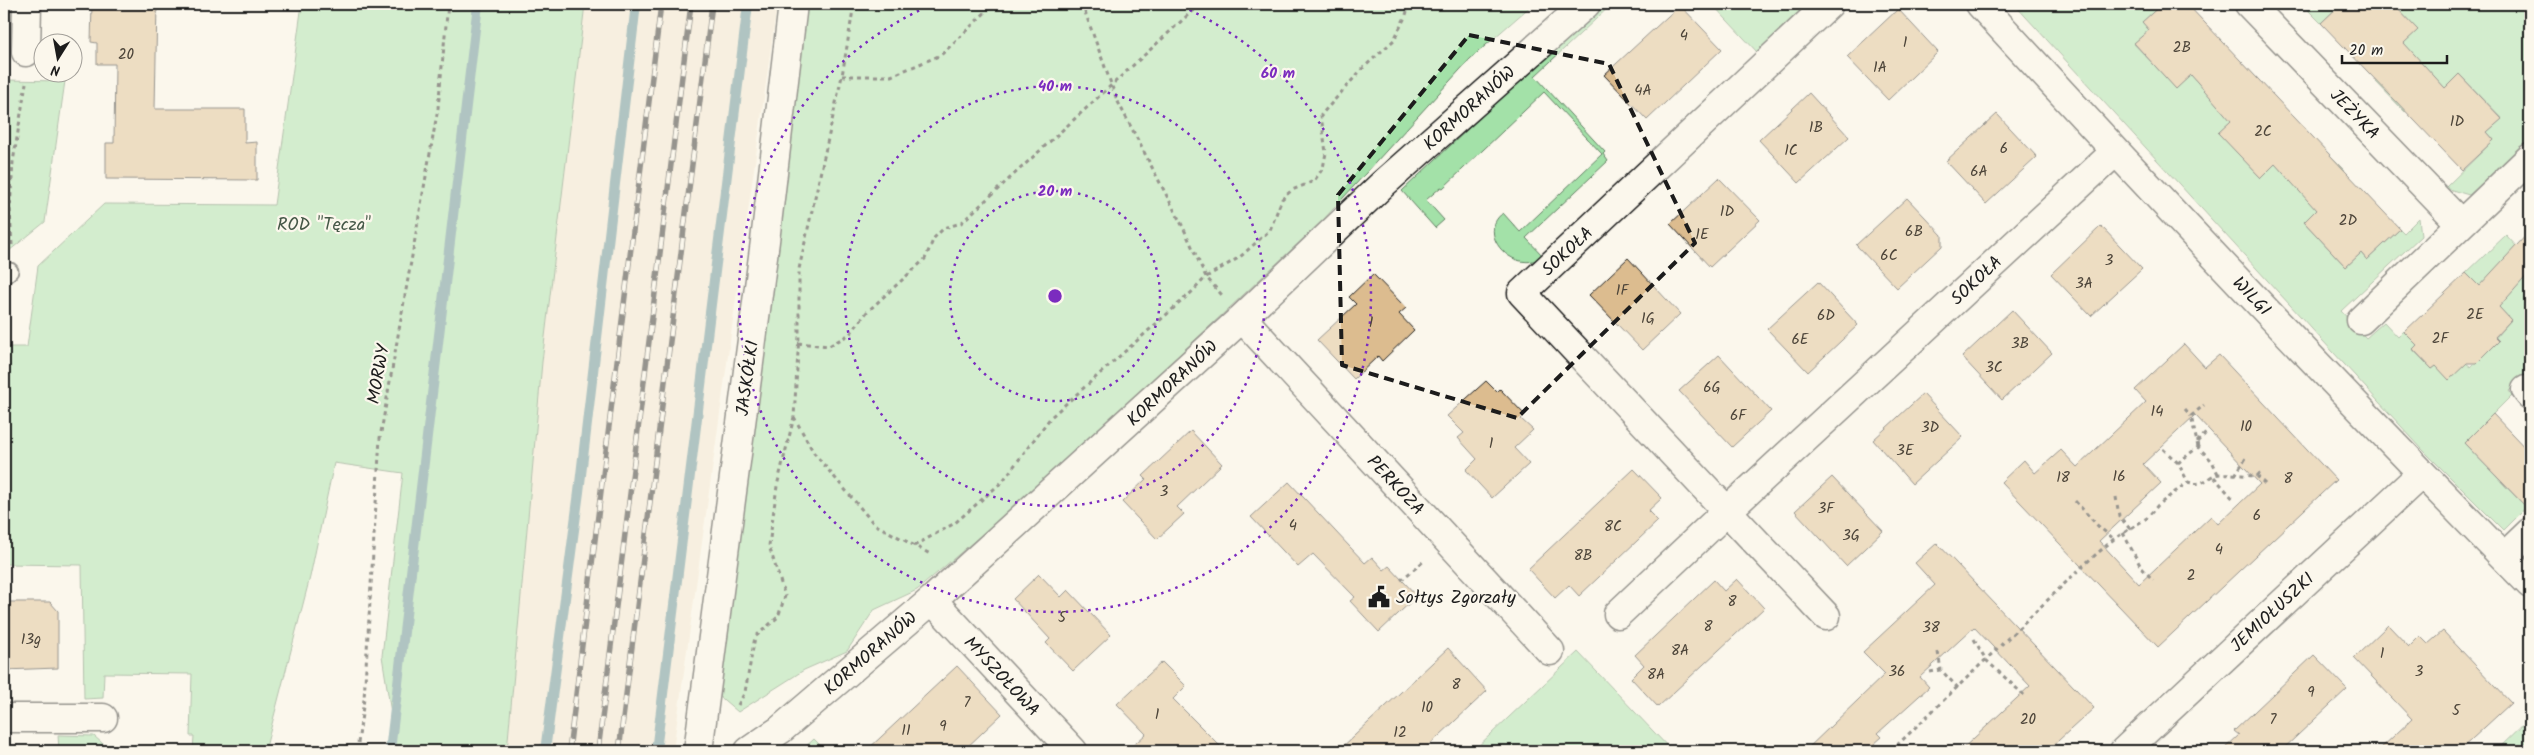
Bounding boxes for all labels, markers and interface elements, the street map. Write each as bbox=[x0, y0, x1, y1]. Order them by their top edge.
house number: 4 bbox=[1680, 24, 1688, 48]
house number: 1 bbox=[1903, 31, 1908, 55]
north arrow bbox=[32, 32, 82, 82]
scale bar bbox=[2342, 32, 2446, 64]
house number: 2B bbox=[2173, 36, 2191, 60]
text: 20 m bbox=[2349, 39, 2383, 63]
house number: 20 bbox=[118, 43, 135, 67]
house number: 1A bbox=[1873, 56, 1887, 80]
text: N bbox=[49, 58, 62, 81]
street label: KORMORANÓW bbox=[1417, 59, 1523, 159]
text: 60 m bbox=[1261, 62, 1295, 86]
text: 40 m bbox=[1038, 75, 1072, 99]
house number: 4A bbox=[1634, 79, 1652, 103]
street label: JEŻYKA bbox=[2322, 83, 2386, 147]
house number: 1D bbox=[2450, 110, 2465, 134]
house number: 1B bbox=[1809, 116, 1823, 140]
house number: 2C bbox=[2254, 120, 2272, 144]
house number: 6 bbox=[2000, 137, 2008, 161]
house number: 1C bbox=[1784, 139, 1798, 163]
house number: 6A bbox=[1970, 160, 1988, 184]
text: 20 m bbox=[1038, 180, 1072, 204]
house number: 1D bbox=[1720, 200, 1735, 224]
house number: 2D bbox=[2339, 209, 2358, 233]
park label: ROD "Tęcza" bbox=[277, 211, 371, 240]
street label: SOKOŁA bbox=[1535, 220, 1601, 284]
house number: 6B bbox=[1905, 220, 1923, 244]
house number: 1E bbox=[1695, 223, 1710, 247]
house number: 6C bbox=[1880, 244, 1898, 268]
street label: SOKOŁA bbox=[1944, 249, 2010, 313]
house number: 3 bbox=[2105, 249, 2114, 273]
street label: WILGI bbox=[2224, 270, 2277, 324]
house number: 3A bbox=[2075, 272, 2093, 296]
house number: 1F bbox=[1616, 279, 1629, 303]
centre of rings bbox=[1046, 287, 1064, 305]
house number: 2E bbox=[2466, 303, 2485, 327]
house number: 6D bbox=[1817, 304, 1835, 328]
house number: 1G bbox=[1641, 307, 1655, 331]
house number: 1 bbox=[1369, 311, 1374, 335]
house number: 2F bbox=[2432, 327, 2449, 351]
house number: 6E bbox=[1791, 328, 1810, 352]
house number: 3B bbox=[2011, 332, 2029, 356]
street label: KORMORANÓW bbox=[1121, 334, 1225, 434]
street label: JASKÓŁKI bbox=[729, 339, 768, 418]
street label: MORWY bbox=[360, 341, 399, 406]
house number: 3C bbox=[1985, 356, 2003, 380]
house number: 6G bbox=[1703, 376, 1721, 400]
house number: 14 bbox=[2151, 400, 2163, 424]
house number: 6F bbox=[1730, 404, 1747, 428]
house number: 10 bbox=[2240, 415, 2253, 439]
house number: 3D bbox=[1921, 416, 1939, 440]
house number: 1 bbox=[1489, 432, 1494, 456]
house number: 3E bbox=[1896, 439, 1915, 463]
street label: PERKOZA bbox=[1359, 449, 1431, 523]
house number: 16 bbox=[2112, 465, 2126, 489]
house number: 18 bbox=[2056, 466, 2071, 490]
house number: 8 bbox=[2283, 467, 2293, 491]
house number: 3 bbox=[1160, 480, 1169, 504]
house number: 3F bbox=[1818, 497, 1835, 521]
house number: 6 bbox=[2253, 504, 2261, 528]
house number: 4 bbox=[1289, 514, 1297, 538]
house number: 8C bbox=[1604, 515, 1622, 539]
house number: 3G bbox=[1842, 524, 1860, 548]
house number: 4 bbox=[2215, 538, 2223, 562]
house number: 8B bbox=[1574, 544, 1592, 568]
house number: 2 bbox=[2187, 564, 2195, 588]
street label: JEMIOŁUSZKI bbox=[2224, 566, 2322, 660]
public building icon: Sołtys Zgorzały bbox=[1366, 584, 1392, 610]
place label: Sołtys Zgorzały bbox=[1396, 584, 1516, 613]
house number: 8 bbox=[1727, 590, 1737, 614]
street label: KORMORANÓW bbox=[818, 605, 924, 703]
house number: 5 bbox=[1058, 606, 1067, 630]
house number: 8 bbox=[1703, 615, 1713, 639]
house number: 38 bbox=[1922, 616, 1941, 640]
house number: 13g bbox=[21, 628, 41, 652]
street label: MYSZOŁOWA bbox=[956, 630, 1046, 724]
house number: 8A bbox=[1671, 639, 1689, 663]
house number: 1 bbox=[2380, 642, 2385, 666]
house number: 36 bbox=[1889, 660, 1905, 684]
house number: 3 bbox=[2415, 660, 2424, 684]
house number: 8A bbox=[1647, 663, 1665, 687]
house number: 8 bbox=[1451, 673, 1461, 697]
house number: 9 bbox=[2307, 681, 2315, 705]
house number: 7 bbox=[964, 691, 972, 715]
house number: 10 bbox=[1421, 696, 1434, 720]
house number: 5 bbox=[2452, 699, 2461, 723]
house number: 1 bbox=[1155, 703, 1160, 727]
house number: 20 bbox=[2020, 708, 2037, 732]
house number: 7 bbox=[2270, 708, 2278, 732]
house number: 9 bbox=[939, 715, 947, 739]
house number: 11 bbox=[901, 719, 911, 743]
house number: 12 bbox=[1393, 721, 1407, 745]

